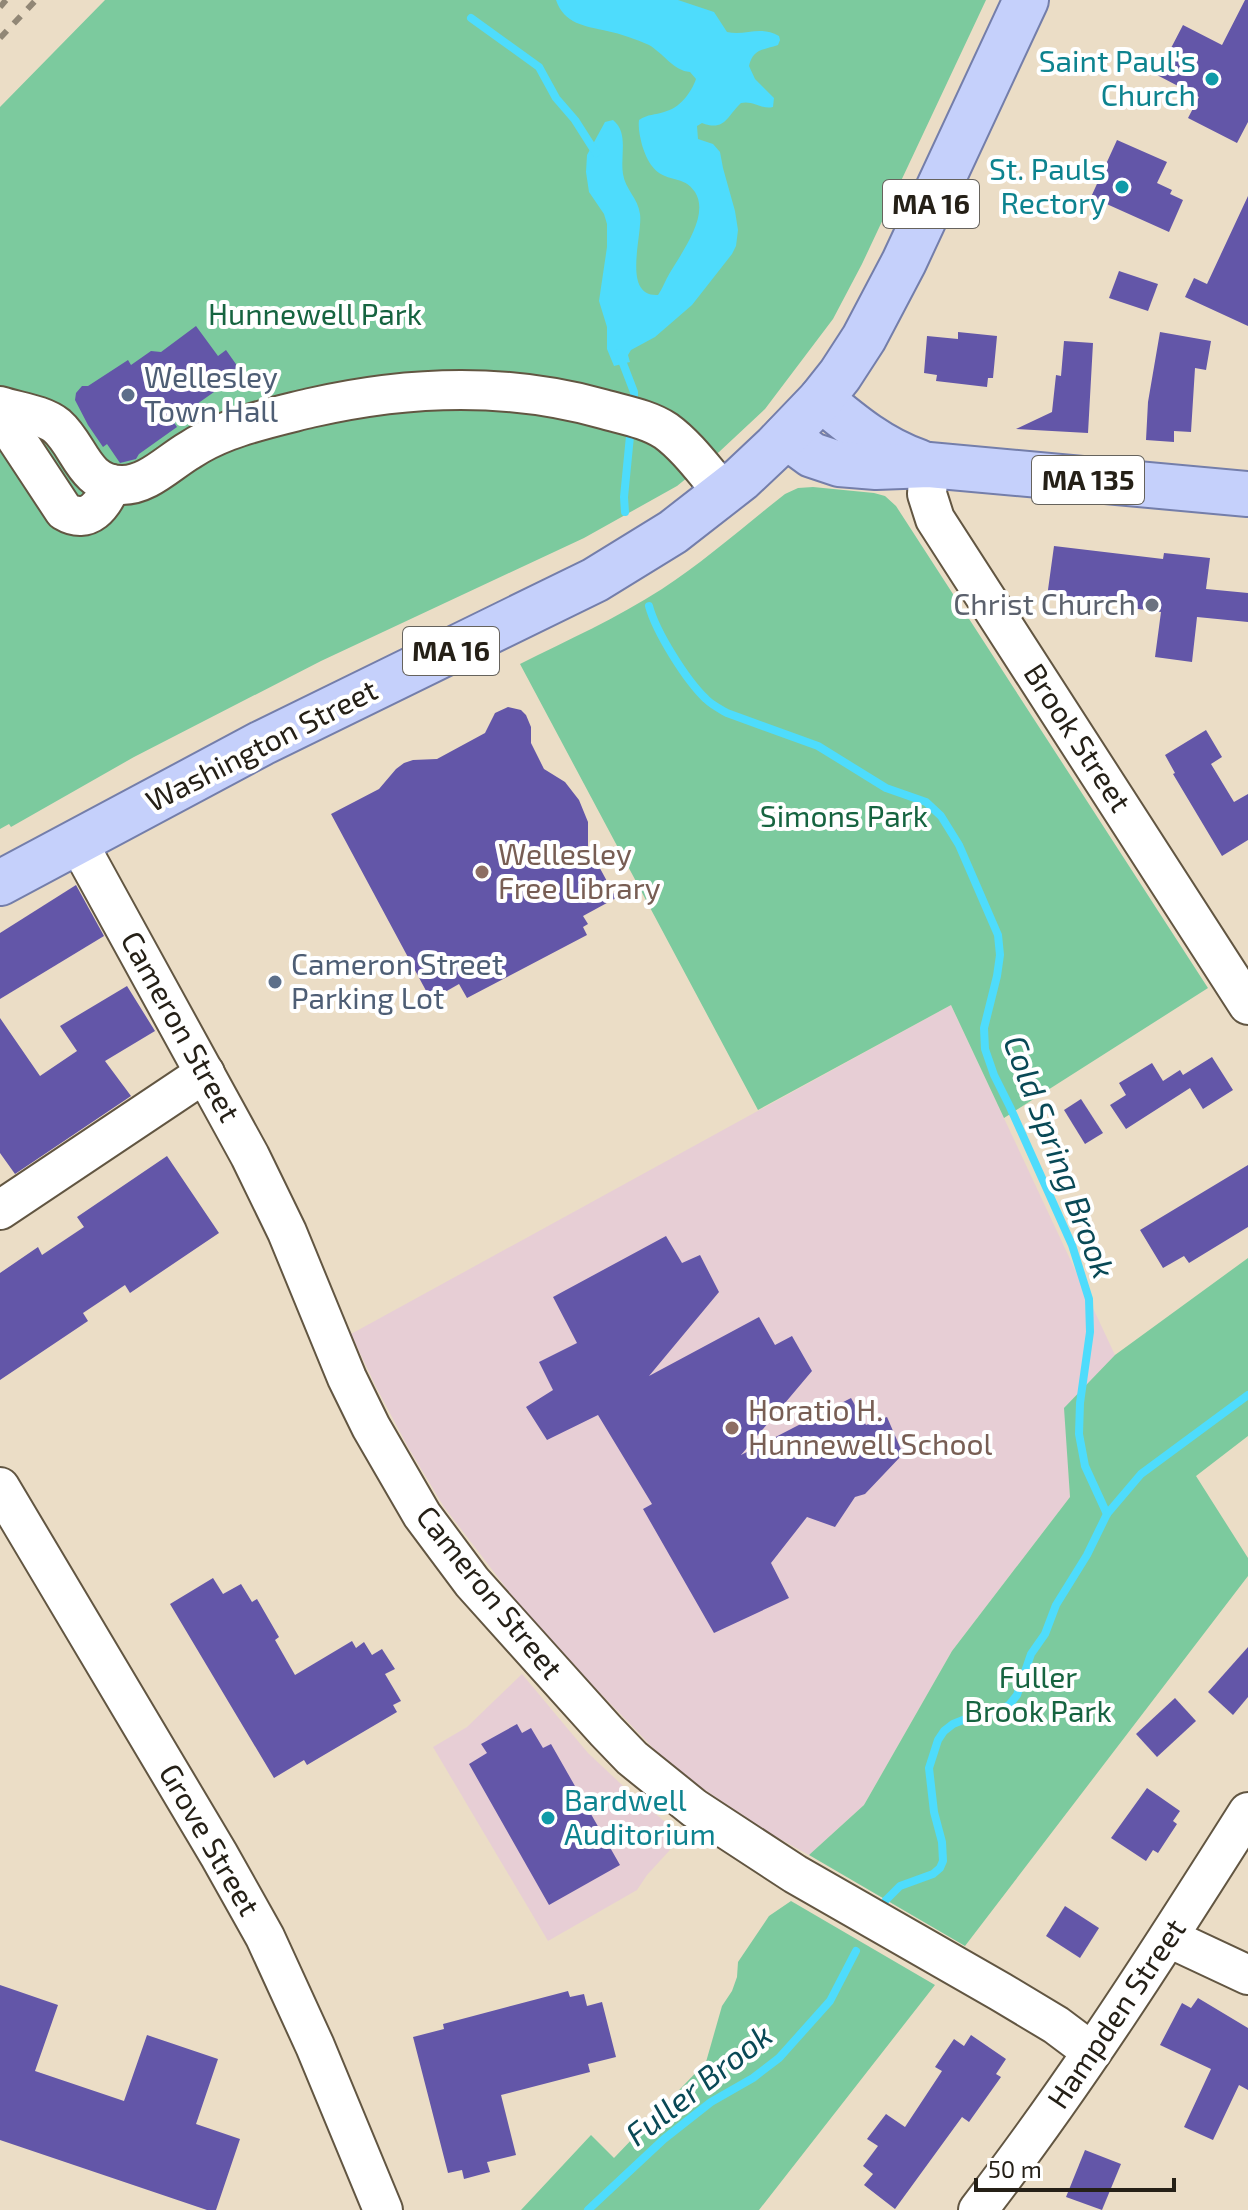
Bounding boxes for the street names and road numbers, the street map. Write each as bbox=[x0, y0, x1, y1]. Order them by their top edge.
road number: MA 16 bbox=[883, 180, 979, 228]
road number: MA 135 bbox=[1032, 456, 1144, 504]
road number: MA 16 bbox=[403, 627, 499, 675]
street label: Brook Street bbox=[1017, 656, 1140, 818]
street label: Washington Street bbox=[139, 670, 383, 818]
street label: Cameron Street bbox=[115, 925, 249, 1128]
street label: Cameron Street bbox=[410, 1498, 571, 1686]
street label: Grove Street bbox=[153, 1757, 269, 1921]
street label: Hampden Street bbox=[1039, 1911, 1192, 2115]

